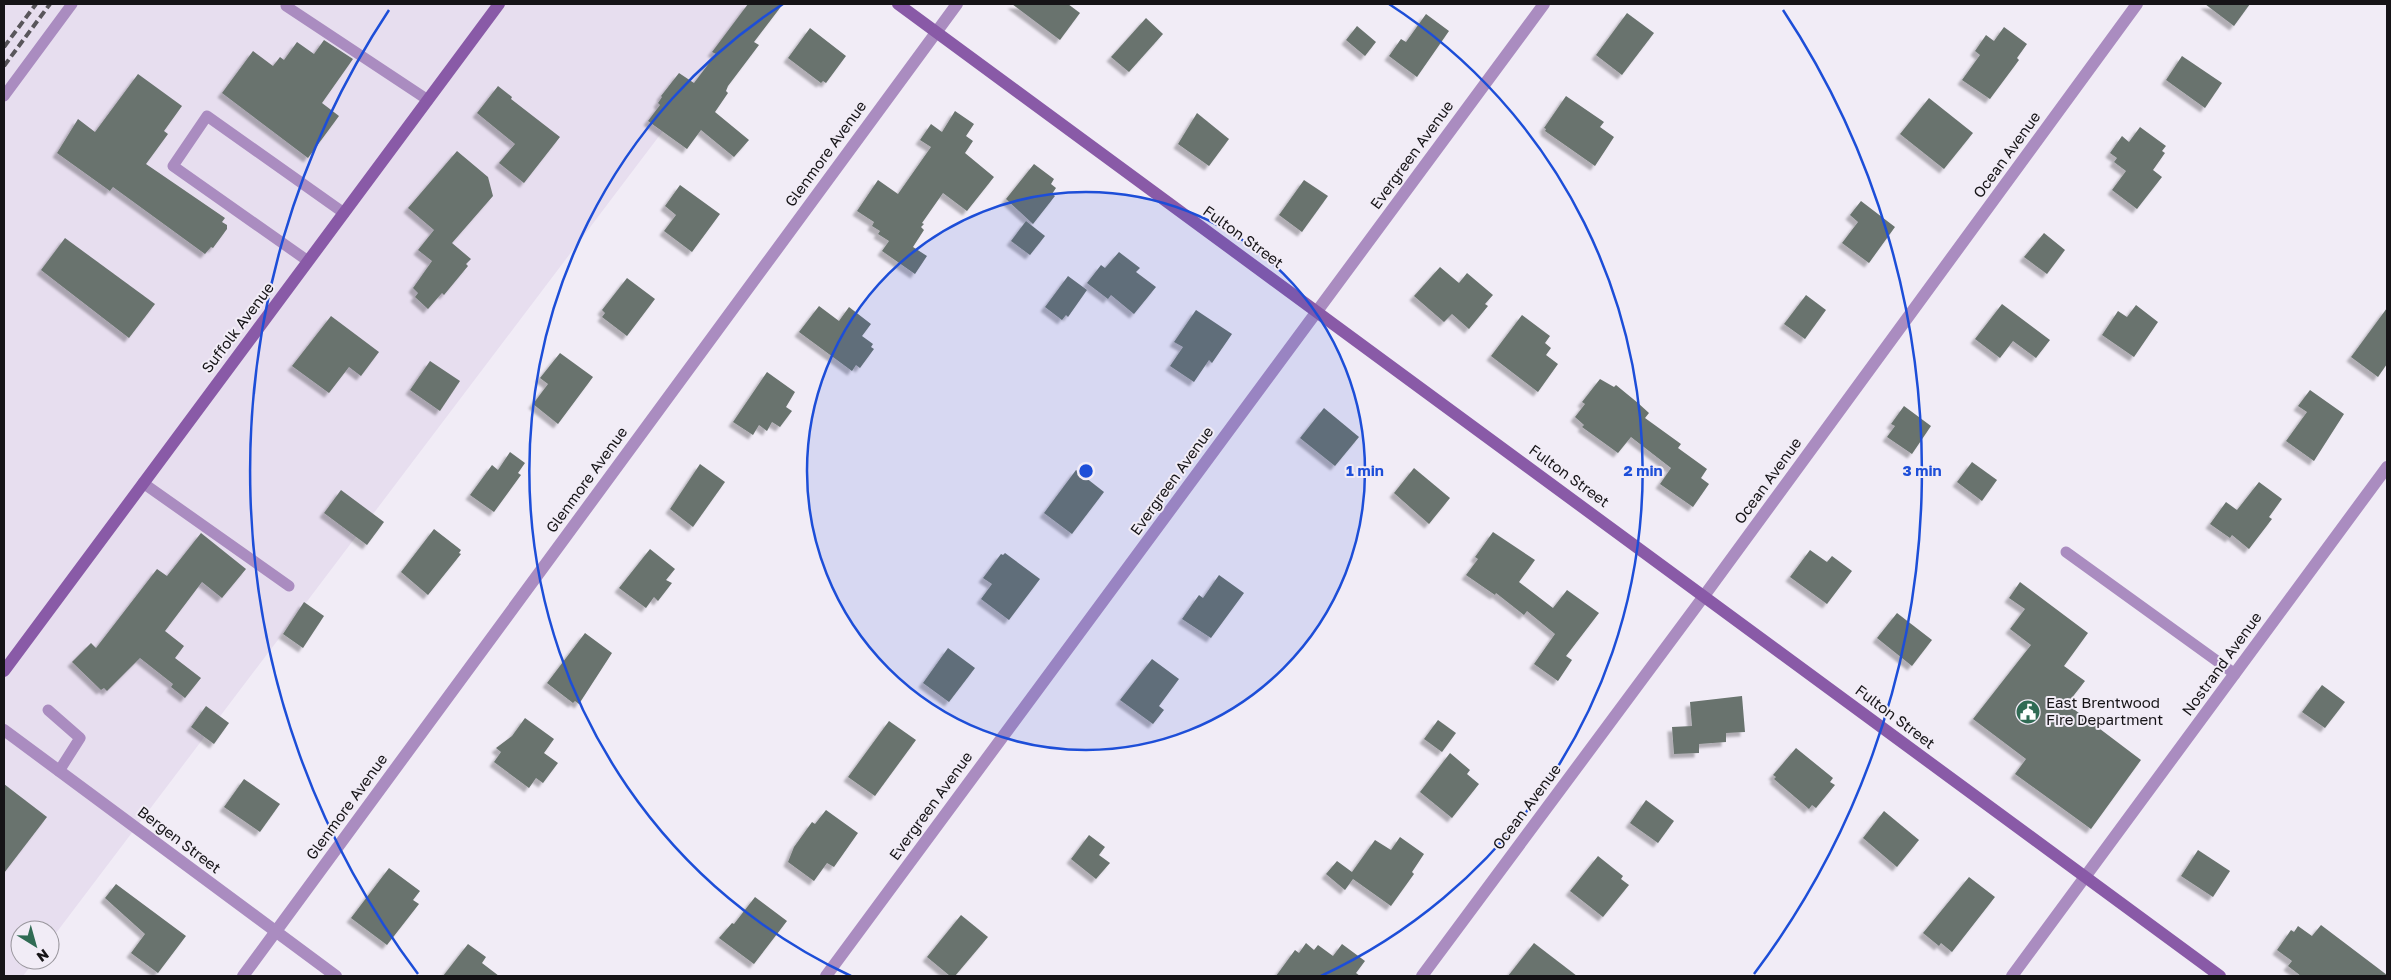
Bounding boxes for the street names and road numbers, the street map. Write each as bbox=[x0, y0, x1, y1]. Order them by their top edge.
street label: Evergreen Avenue bbox=[1366, 96, 1457, 212]
street label: Glenmore Avenue bbox=[781, 97, 870, 210]
street label: Ocean Avenue bbox=[1969, 107, 2044, 201]
street label: Fulton Street bbox=[1200, 201, 1287, 271]
street label: Suffolk Avenue bbox=[197, 278, 277, 376]
street label: Evergreen Avenue bbox=[1126, 422, 1217, 538]
street label: Glenmore Avenue bbox=[542, 423, 631, 536]
street label: Ocean Avenue bbox=[1730, 433, 1805, 527]
street label: Fulton Street bbox=[1526, 440, 1613, 510]
street label: Nostrand Avenue bbox=[2178, 608, 2265, 719]
street label: Fulton Street bbox=[1852, 680, 1939, 752]
street label: Evergreen Avenue bbox=[885, 747, 976, 863]
street label: Glenmore Avenue bbox=[302, 750, 391, 863]
street label: Ocean Avenue bbox=[1488, 760, 1564, 853]
street label: Bergen Street bbox=[134, 802, 225, 876]

